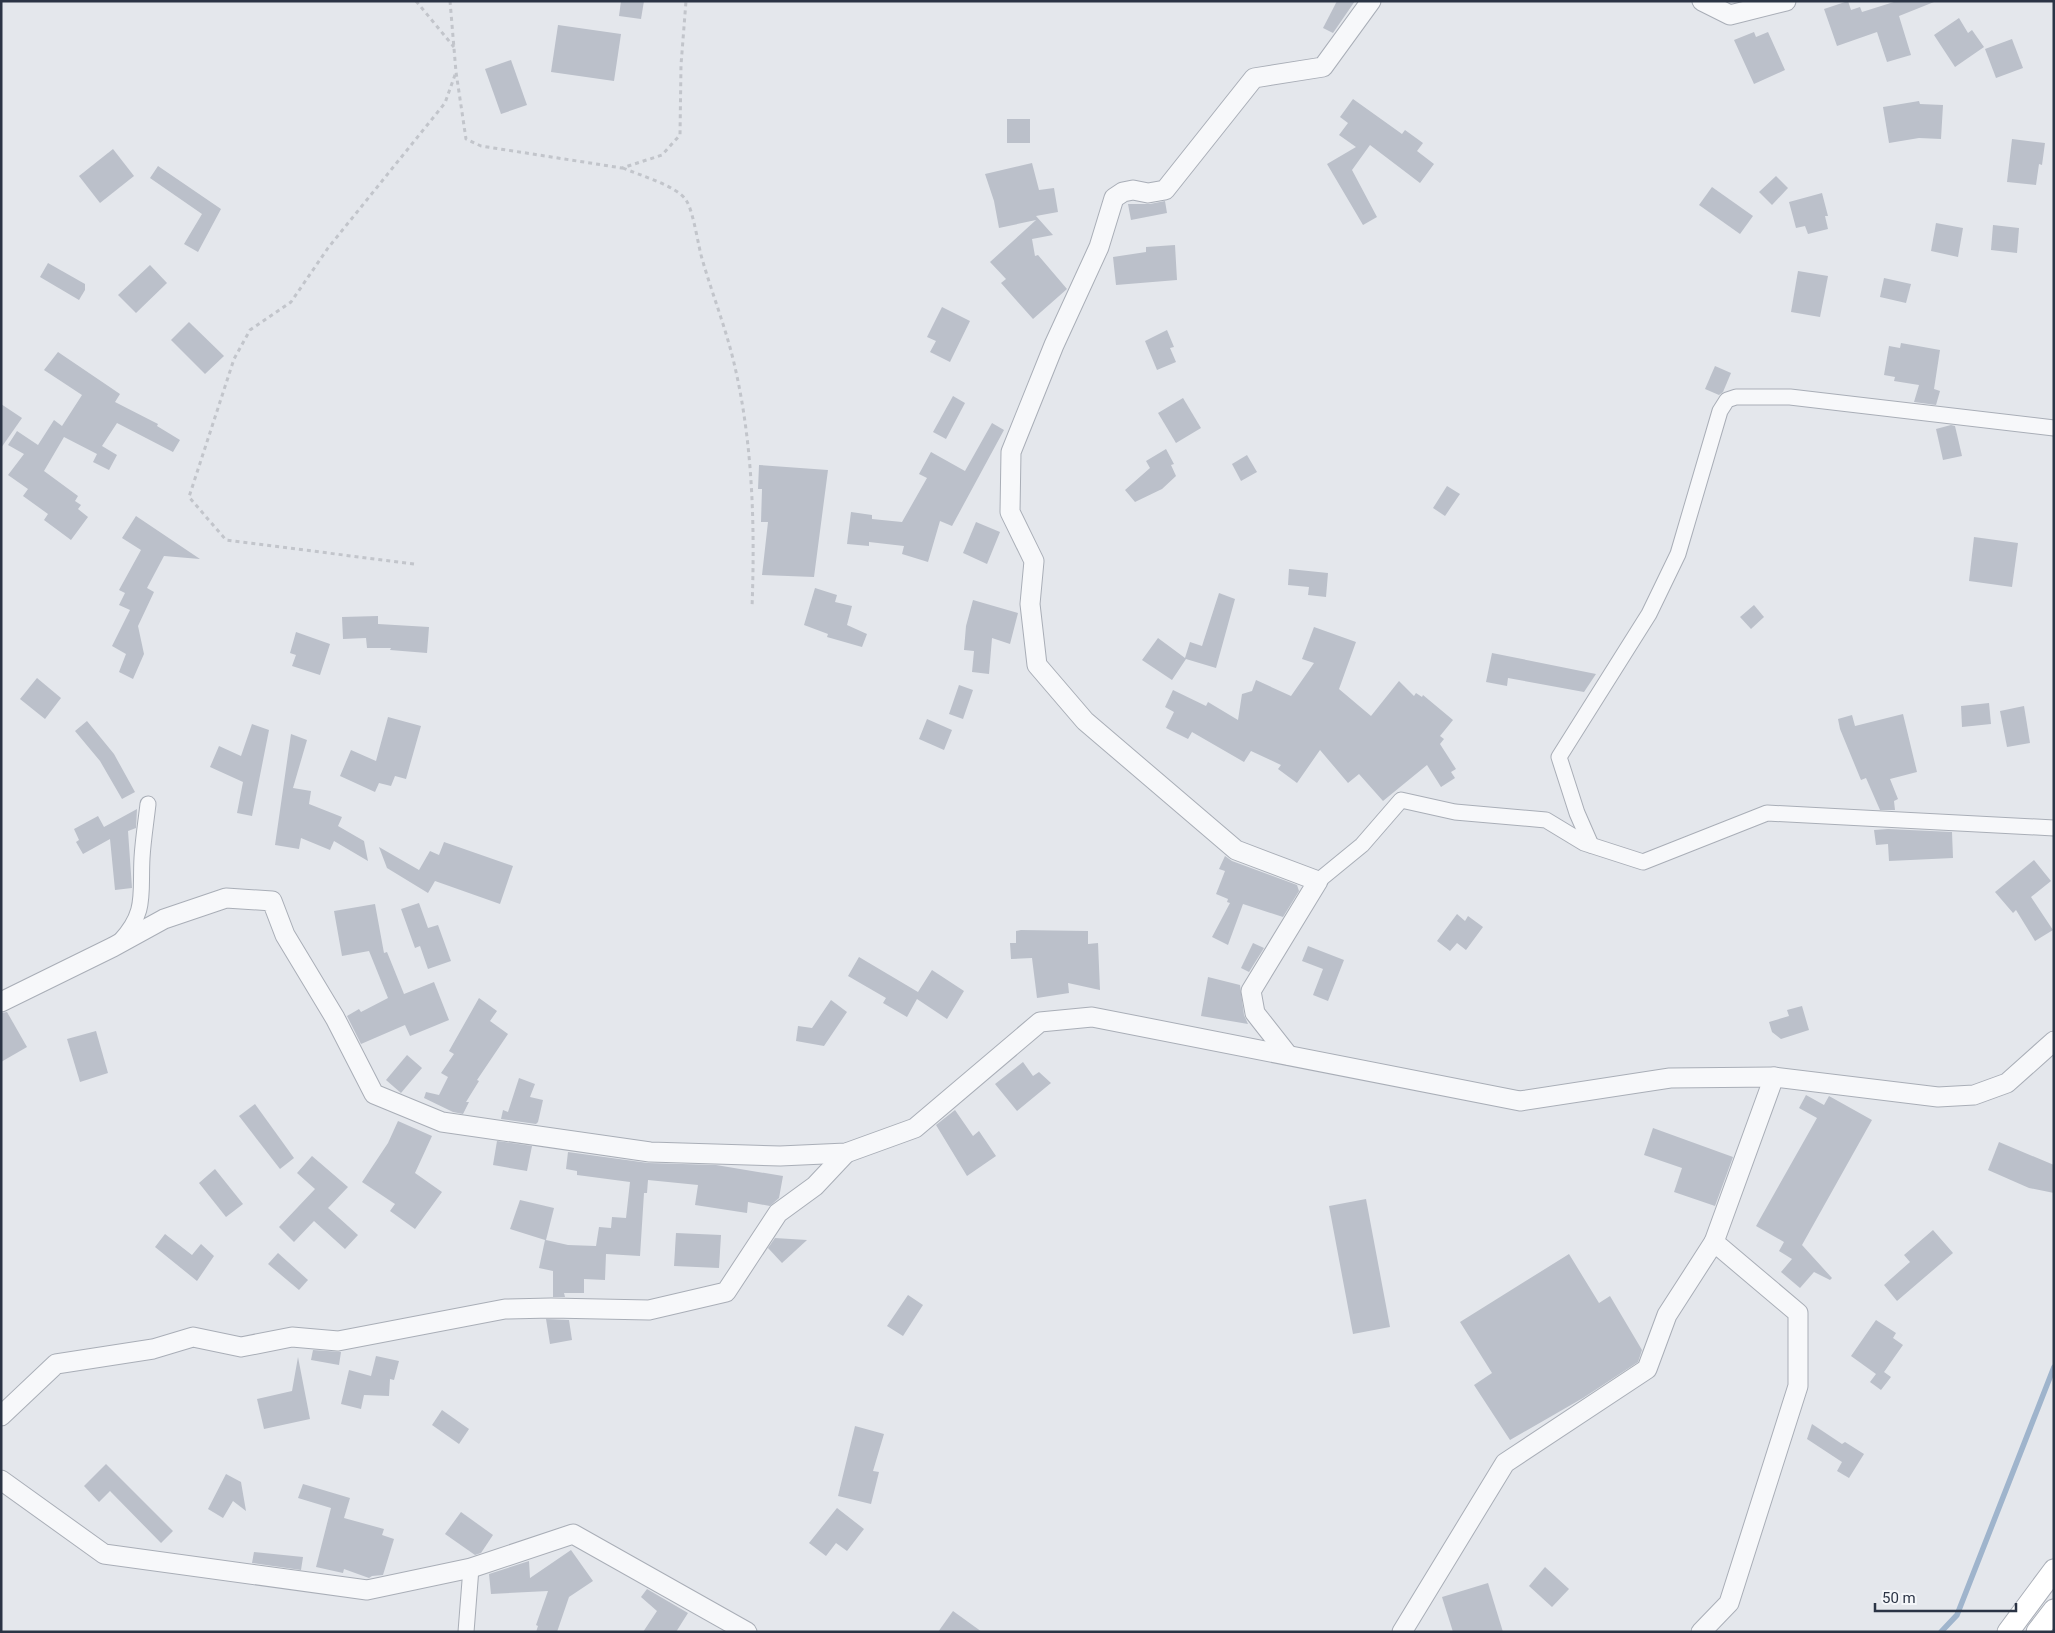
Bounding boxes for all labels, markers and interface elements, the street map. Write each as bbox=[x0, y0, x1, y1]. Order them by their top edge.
scale bar bbox=[1875, 1580, 2016, 1612]
text: 50 m bbox=[1882, 1589, 1916, 1607]

